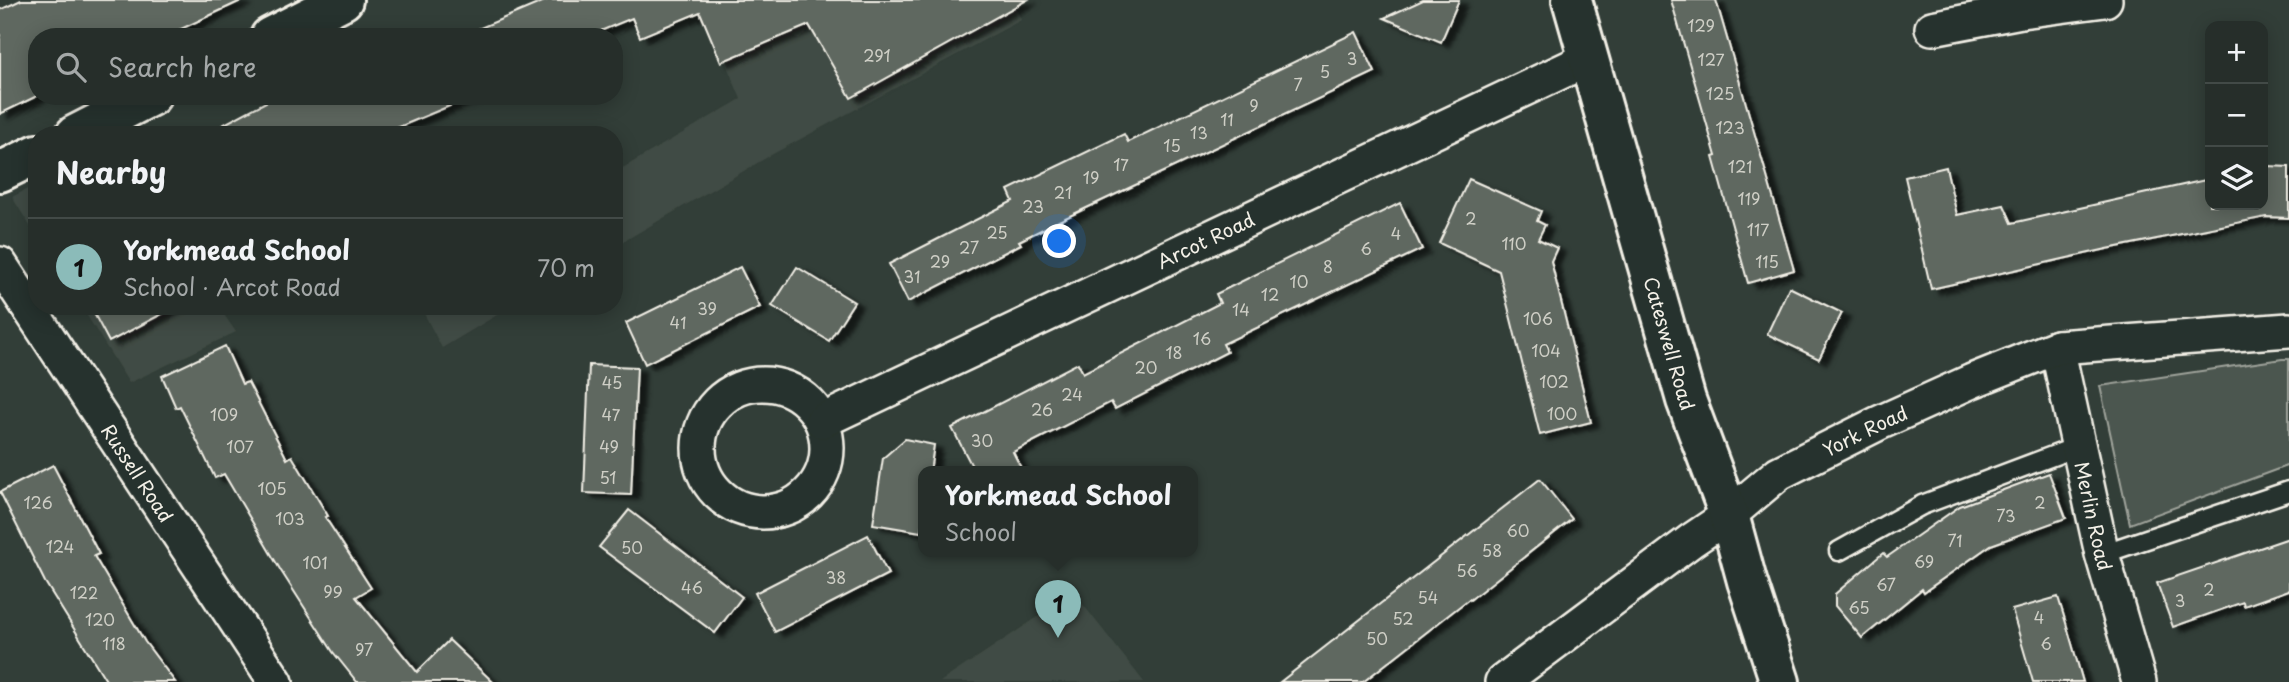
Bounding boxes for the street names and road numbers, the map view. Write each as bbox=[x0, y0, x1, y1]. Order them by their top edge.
street label: Arcot Road bbox=[1152, 205, 1259, 275]
street label: Cateswell Road bbox=[1638, 273, 1703, 414]
street label: York Road bbox=[1818, 398, 1912, 463]
street label: Russell Road bbox=[95, 418, 181, 527]
street label: Merlin Road bbox=[2068, 459, 2120, 574]

